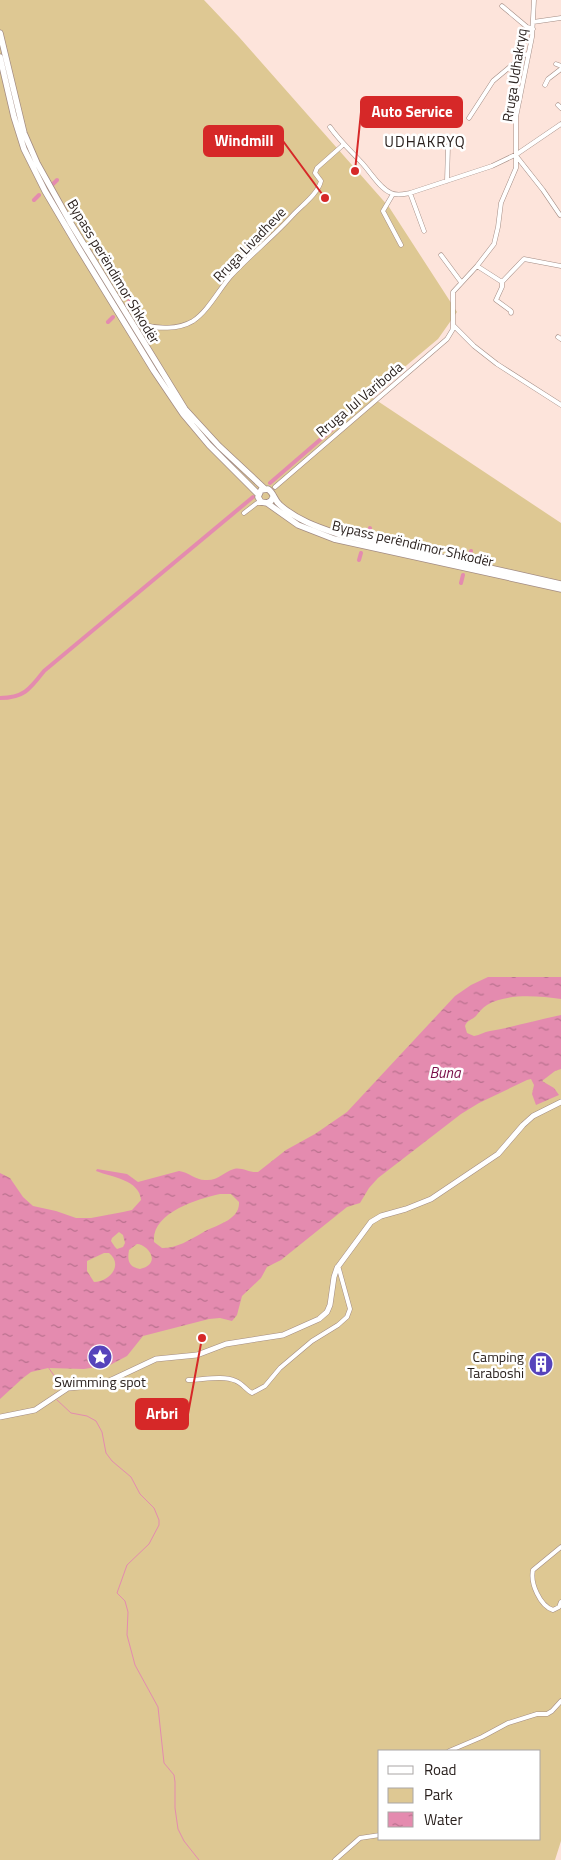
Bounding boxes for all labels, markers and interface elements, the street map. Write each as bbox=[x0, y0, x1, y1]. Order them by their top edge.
street label: Rruga Udhakryq bbox=[496, 27, 532, 123]
callout: Auto Service bbox=[361, 97, 462, 127]
text: Auto Service bbox=[371, 100, 453, 123]
callout: Windmill bbox=[204, 126, 283, 156]
text: Windmill bbox=[215, 129, 273, 152]
district label: UDHAKRYQ bbox=[384, 130, 466, 153]
street label: Bypass perëndimor Shkodër bbox=[62, 195, 166, 347]
street label: Rruga Livadheve bbox=[208, 202, 290, 286]
street label: Rruga Jul Variboda bbox=[311, 356, 407, 442]
street label: Bypass perëndimor Shkodër bbox=[330, 514, 496, 572]
water label: Buna bbox=[429, 1061, 462, 1084]
place icon: Swimming spot bbox=[87, 1344, 113, 1370]
place label: Camping Taraboshi bbox=[467, 1346, 524, 1383]
building icon: Camping Taraboshi bbox=[528, 1351, 554, 1377]
place label: Swimming spot bbox=[54, 1371, 146, 1392]
callout: Arbri bbox=[136, 1399, 188, 1429]
text: Arbri bbox=[146, 1402, 178, 1425]
legend bbox=[378, 1750, 541, 1840]
text: Road bbox=[424, 1758, 456, 1781]
text: Park bbox=[424, 1783, 453, 1806]
text: Water bbox=[424, 1808, 463, 1831]

